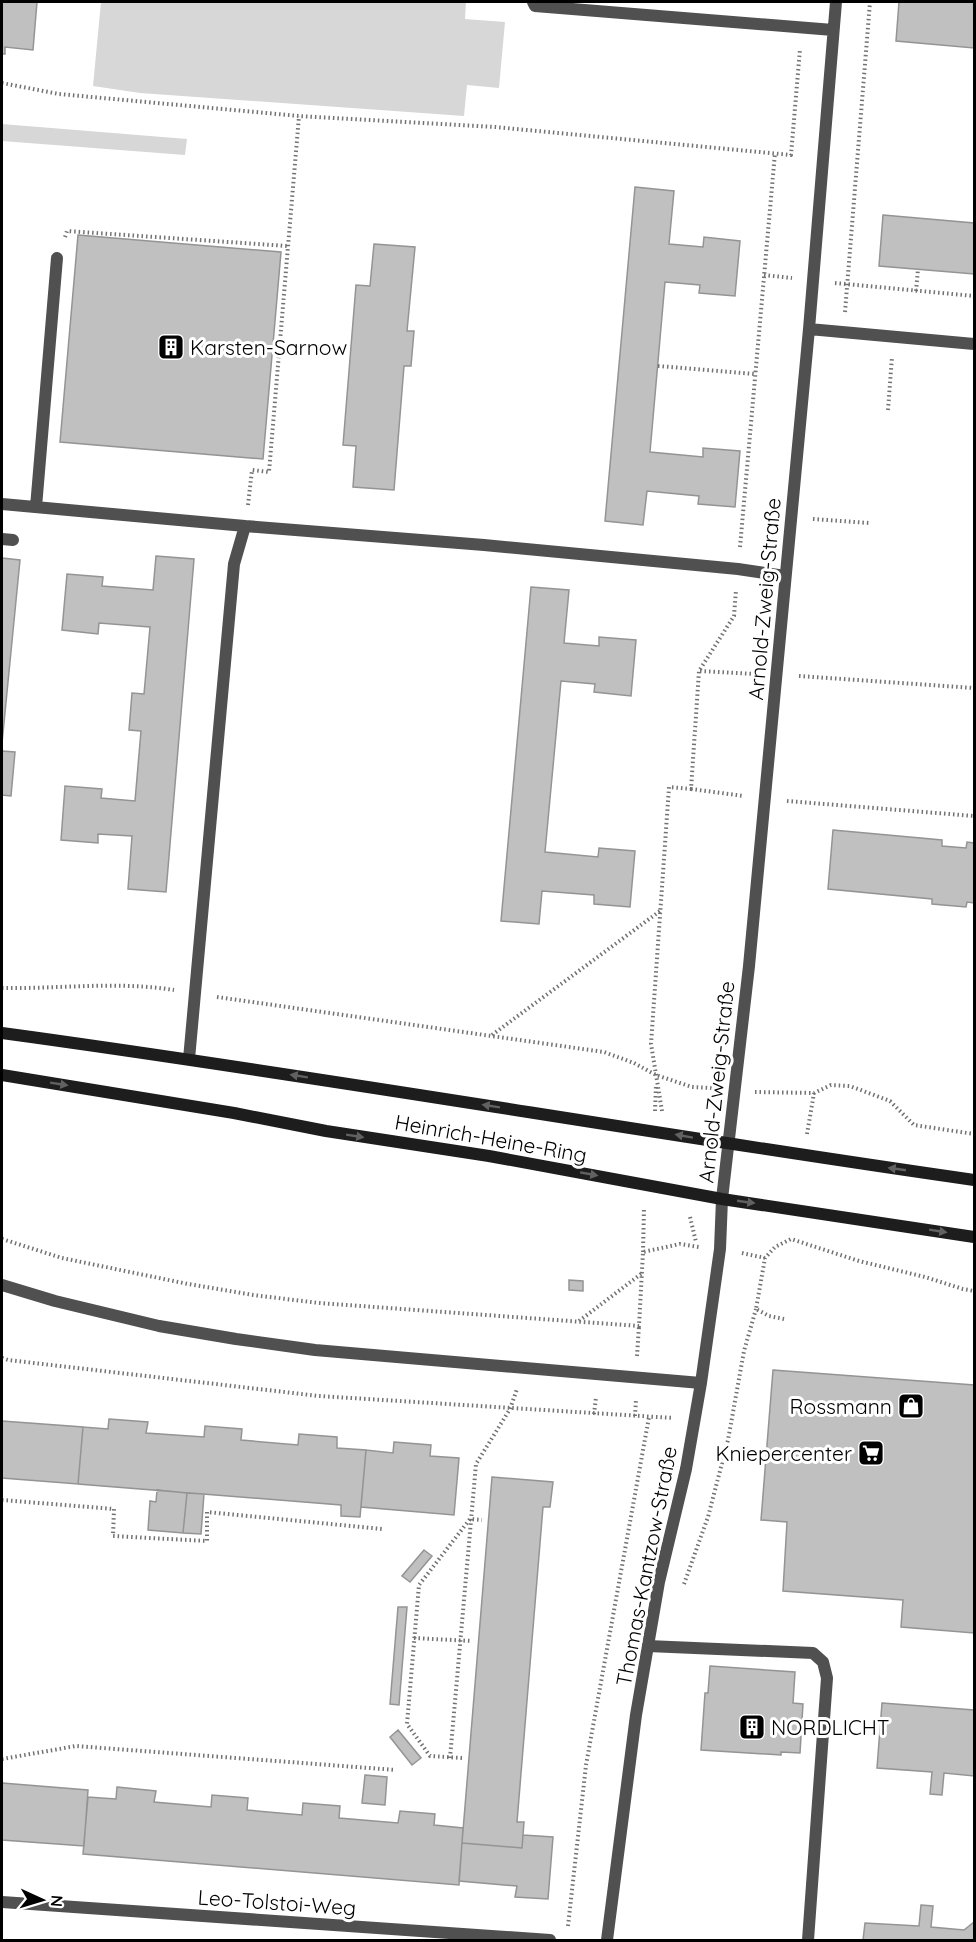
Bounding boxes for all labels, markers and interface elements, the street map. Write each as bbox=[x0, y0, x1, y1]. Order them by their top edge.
building icon: Karsten-Sarnow bbox=[156, 332, 186, 362]
place label: Karsten-Sarnow bbox=[190, 334, 347, 360]
street label: Arnold-Zweig-Straße bbox=[742, 497, 786, 701]
street label: Arnold-Zweig-Straße bbox=[692, 980, 740, 1184]
one-way arrow bbox=[289, 1072, 308, 1081]
one-way arrow bbox=[50, 1080, 69, 1089]
one-way arrow bbox=[482, 1102, 501, 1111]
street label: Heinrich-Heine-Ring bbox=[393, 1108, 589, 1168]
one-way arrow bbox=[345, 1131, 364, 1140]
one-way arrow bbox=[674, 1132, 693, 1141]
one-way arrow bbox=[888, 1164, 907, 1173]
one-way arrow bbox=[579, 1170, 598, 1179]
one-way arrow bbox=[736, 1198, 755, 1207]
one-way arrow bbox=[929, 1227, 948, 1236]
shop icon: Rossmann bbox=[896, 1391, 926, 1421]
place label: Rossmann bbox=[789, 1393, 892, 1419]
supermarket icon: Kniepercenter bbox=[856, 1438, 886, 1468]
place label: Kniepercenter bbox=[715, 1440, 852, 1466]
street label: Thomas-Kantzow-Straße bbox=[610, 1444, 682, 1688]
building icon: NORDLICHT bbox=[737, 1712, 767, 1742]
place label: NORDLICHT bbox=[771, 1714, 889, 1740]
north arrow bbox=[12, 1870, 72, 1930]
street label: Leo-Tolstoi-Weg bbox=[197, 1883, 357, 1921]
text: N bbox=[47, 1894, 67, 1908]

